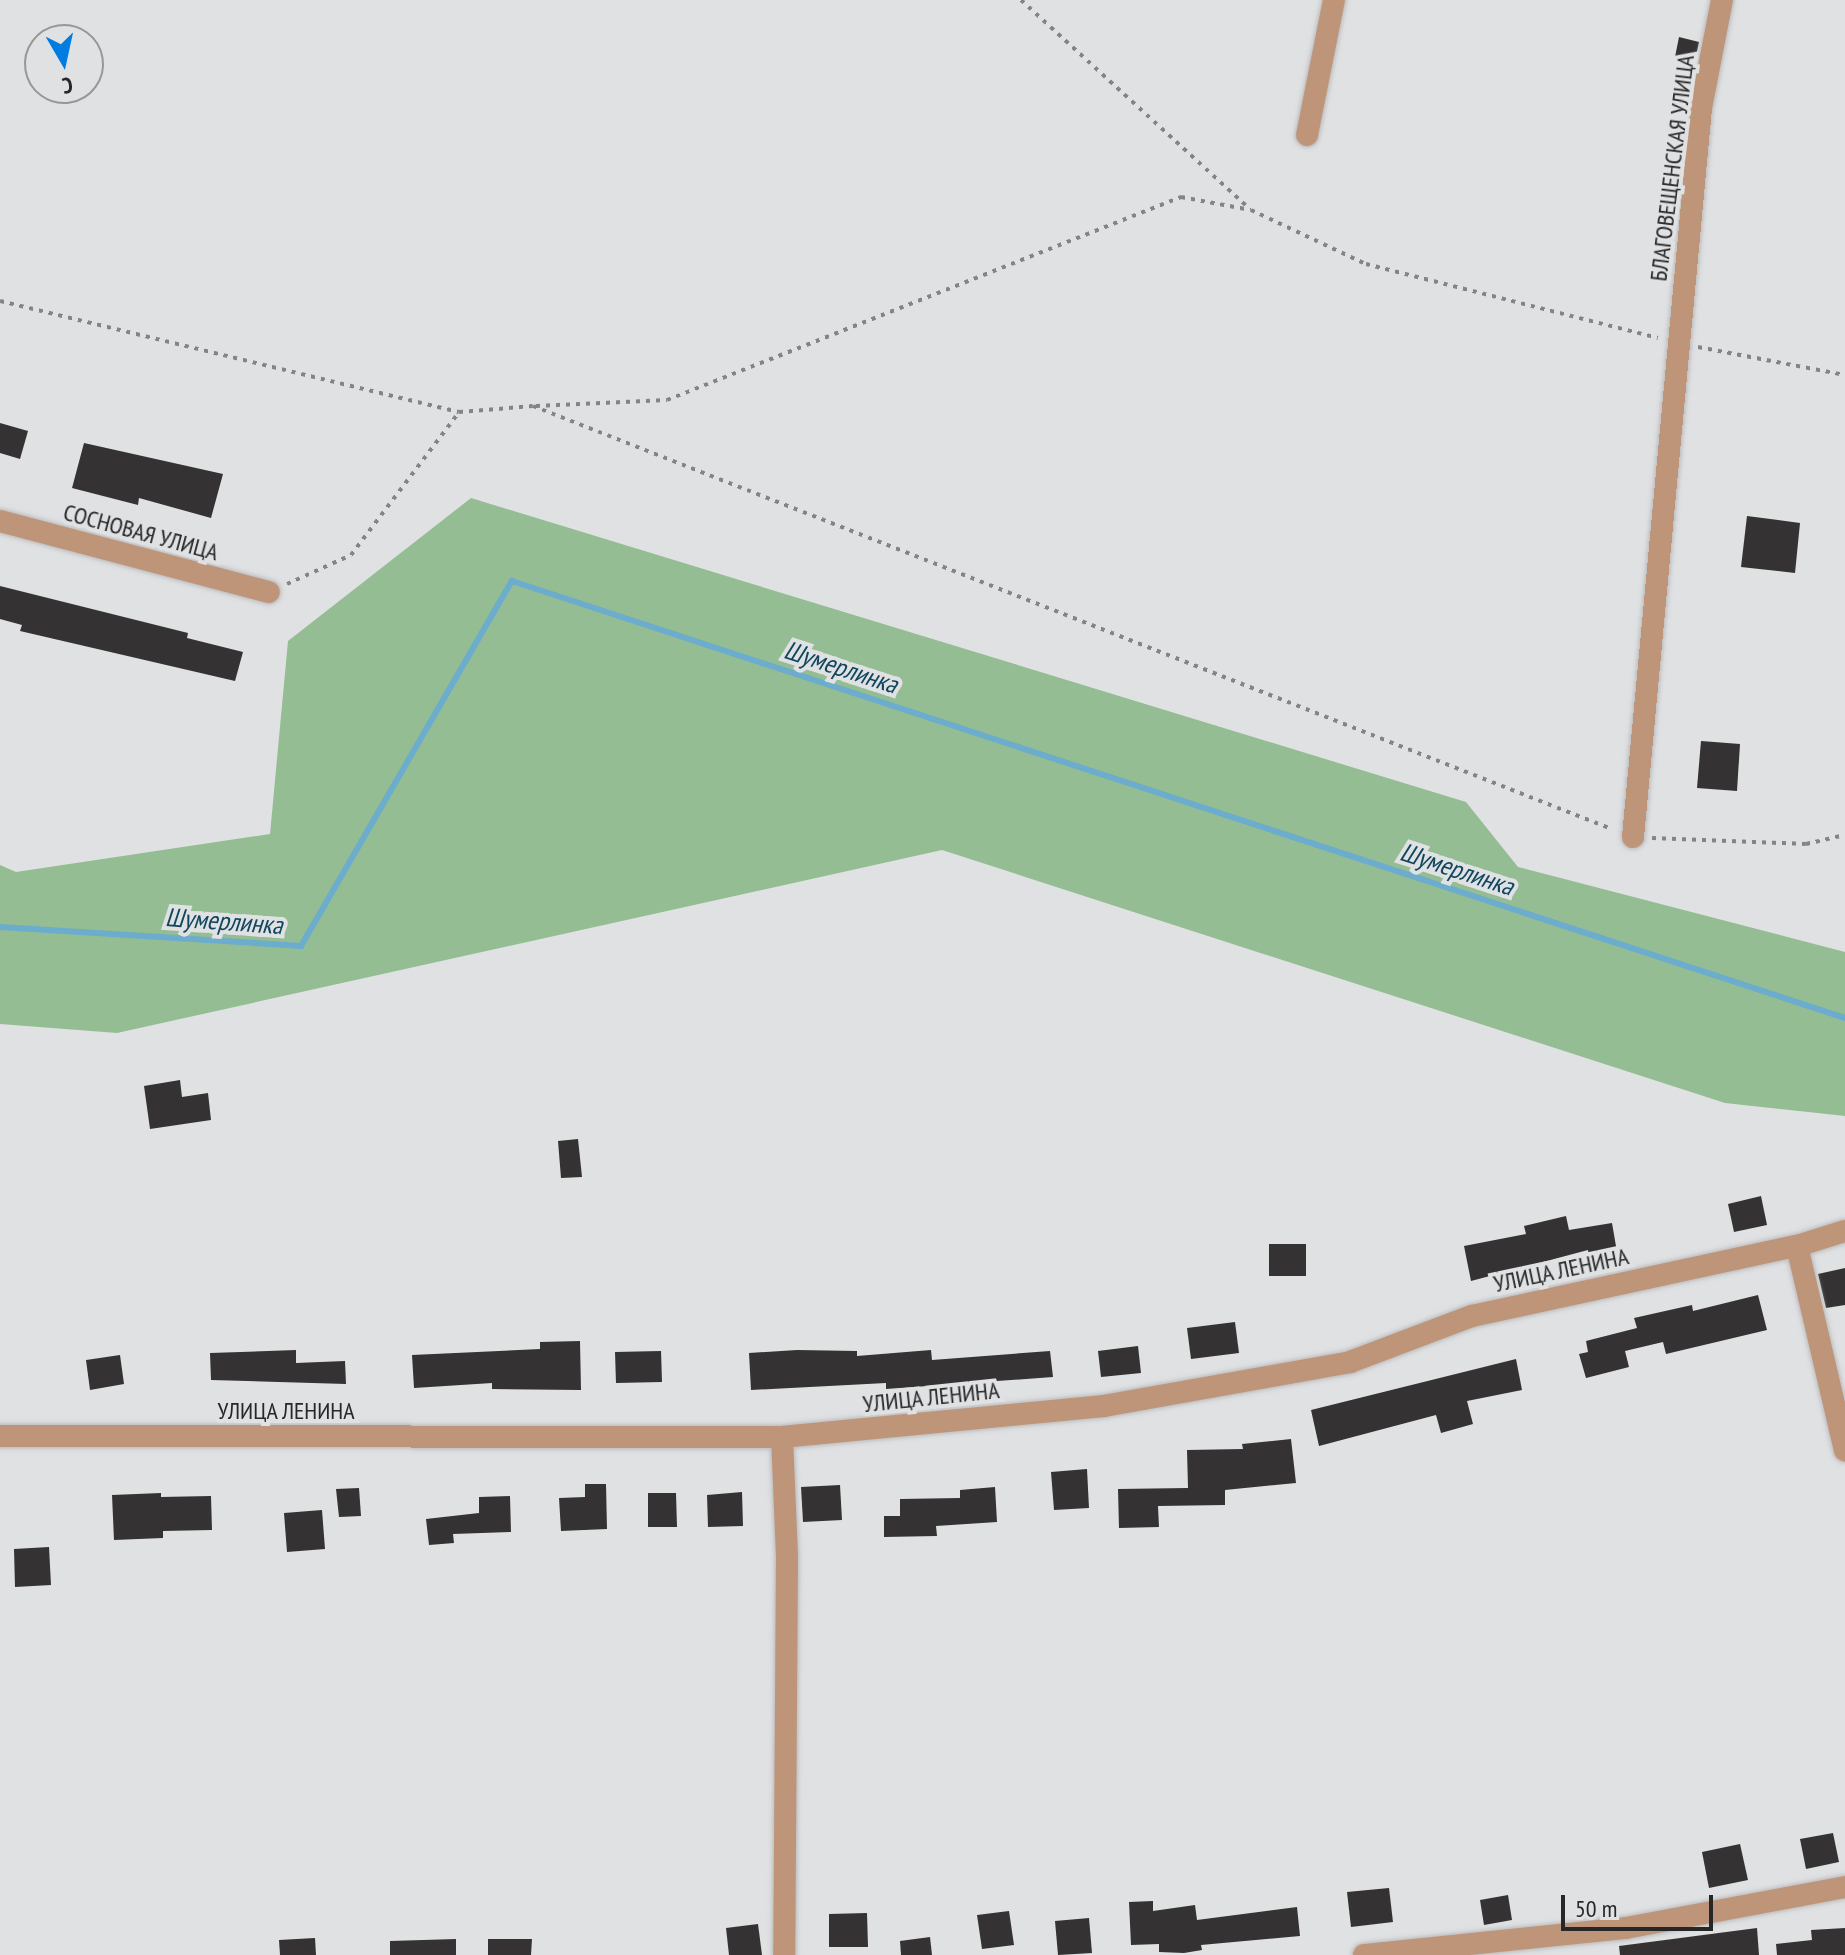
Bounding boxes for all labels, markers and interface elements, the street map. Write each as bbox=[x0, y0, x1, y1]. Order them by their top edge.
north arrow bbox=[24, 24, 104, 104]
street label: БЛАГОВЕЩЕНСКАЯ УЛИЦА bbox=[1644, 53, 1700, 283]
text: С bbox=[60, 71, 75, 100]
street label: СОСНОВАЯ УЛИЦА bbox=[60, 497, 222, 567]
water label: Шумерлинка bbox=[780, 634, 902, 700]
water label: Шумерлинка bbox=[1396, 836, 1518, 902]
water label: Шумерлинка bbox=[164, 901, 284, 941]
street label: УЛИЦА ЛЕНИНА bbox=[1491, 1242, 1631, 1298]
street label: УЛИЦА ЛЕНИНА bbox=[861, 1375, 1001, 1419]
street label: УЛИЦА ЛЕНИНА bbox=[217, 1397, 355, 1425]
scale bar bbox=[1565, 1879, 1717, 1929]
text: 50 m bbox=[1575, 1893, 1617, 1924]

